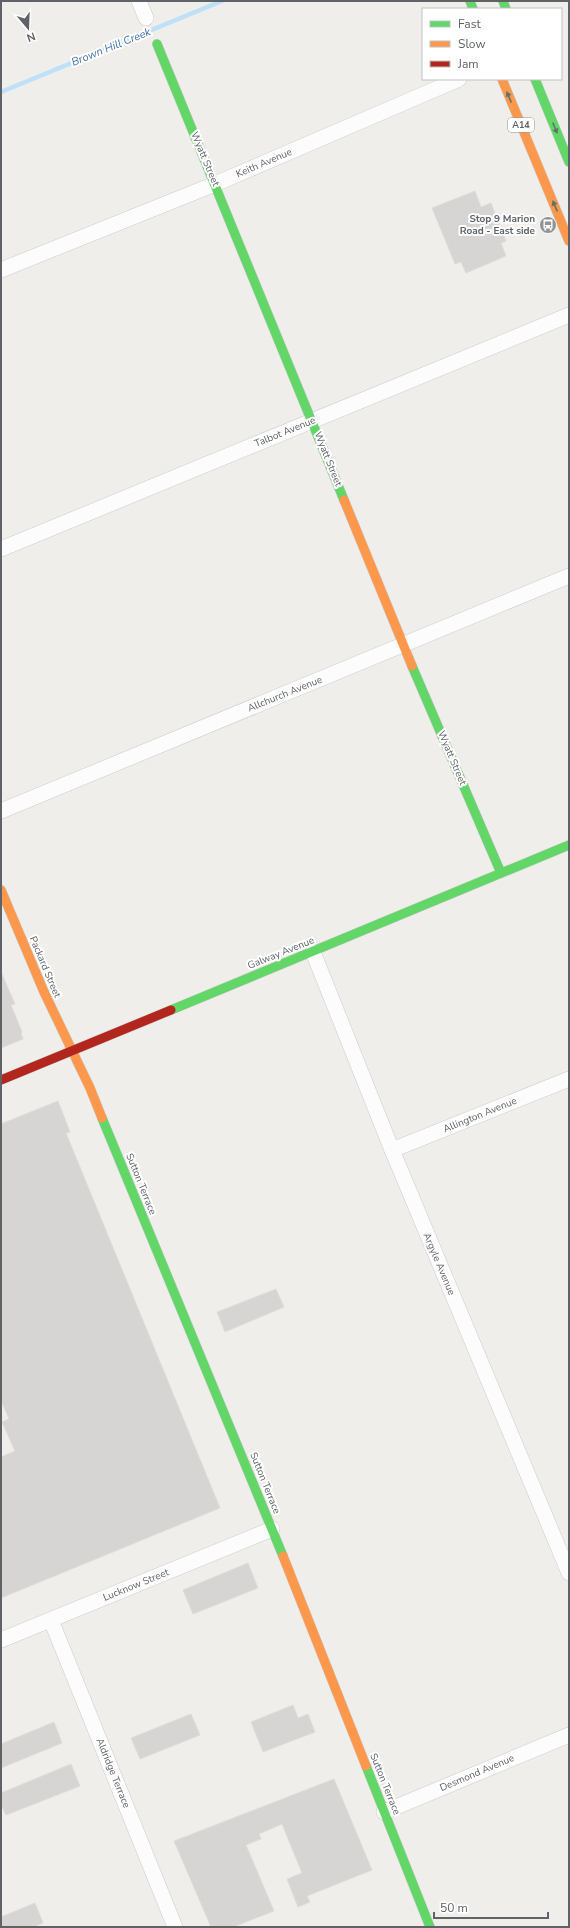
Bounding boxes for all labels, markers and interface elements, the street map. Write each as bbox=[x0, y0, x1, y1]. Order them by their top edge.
north arrow bbox=[8, 8, 48, 48]
legend bbox=[422, 8, 562, 80]
text: Fast bbox=[458, 16, 481, 32]
water label: Brown Hill Creek bbox=[69, 24, 153, 70]
text: N bbox=[25, 29, 37, 45]
text: Slow bbox=[458, 36, 486, 52]
text: Jam bbox=[457, 56, 479, 72]
one-way arrow bbox=[506, 90, 512, 102]
road number: A14 bbox=[508, 118, 534, 132]
one-way arrow bbox=[552, 122, 558, 134]
street label: Wyatt Street bbox=[187, 130, 223, 189]
street label: Keith Avenue bbox=[234, 145, 294, 181]
one-way arrow bbox=[551, 200, 557, 212]
place label: Stop 9 Marion Road - East side bbox=[460, 212, 536, 238]
bus stop icon: Stop 9 Marion Road - East side bbox=[538, 215, 558, 235]
street label: Talbot Avenue bbox=[252, 413, 318, 451]
street label: Wyatt Street bbox=[311, 430, 346, 489]
street label: Allchurch Avenue bbox=[246, 673, 324, 715]
street label: Wyatt Street bbox=[434, 729, 470, 788]
street label: Galway Avenue bbox=[246, 933, 316, 973]
street label: Packard Street bbox=[26, 934, 64, 1000]
street label: Allington Avenue bbox=[441, 1094, 519, 1136]
street label: Sutton Terrace bbox=[122, 1151, 160, 1217]
street label: Argyle Avenue bbox=[420, 1231, 458, 1297]
street label: Sutton Terrace bbox=[246, 1450, 284, 1516]
street label: Lucknow Street bbox=[101, 1565, 172, 1605]
street label: Aldridge Terrace bbox=[93, 1736, 133, 1810]
street label: Sutton Terrace bbox=[366, 1751, 404, 1817]
street label: Desmond Avenue bbox=[438, 1751, 516, 1795]
scale bar bbox=[434, 1894, 548, 1920]
text: 50 m bbox=[440, 1900, 468, 1916]

